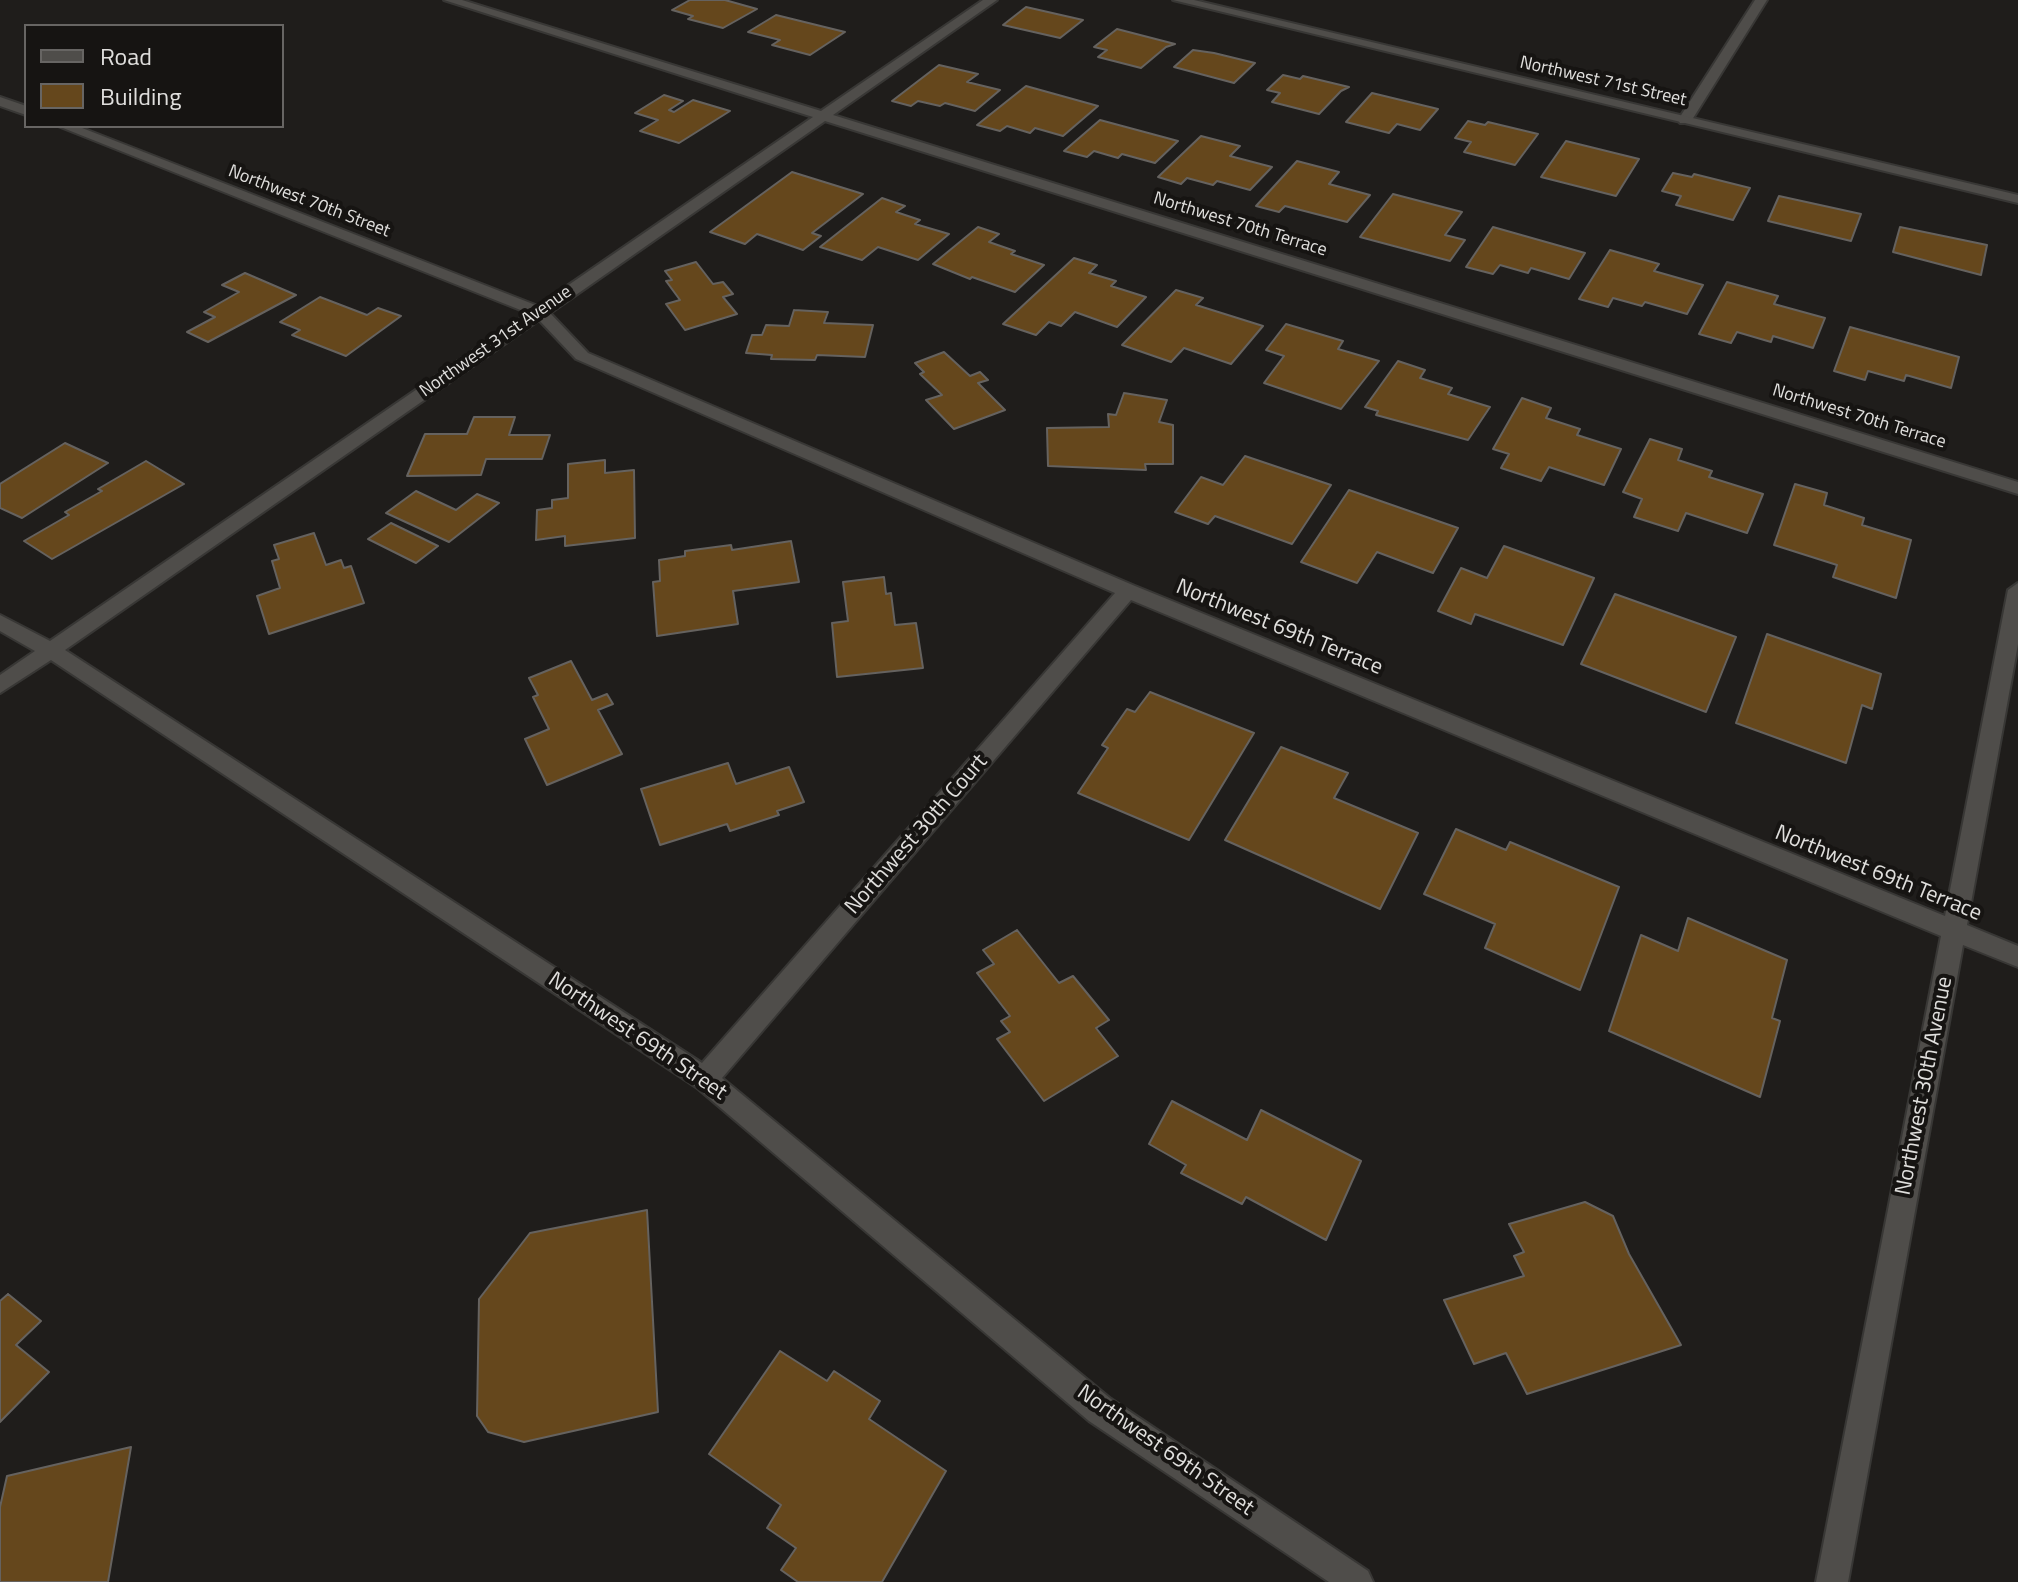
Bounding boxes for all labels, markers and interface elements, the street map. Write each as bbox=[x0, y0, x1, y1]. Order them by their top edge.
legend bbox=[24, 24, 284, 128]
text: Road bbox=[100, 38, 152, 74]
street label: Northwest 71st Street bbox=[1518, 52, 1688, 112]
text: Building bbox=[100, 78, 182, 114]
street label: Northwest 70th Street bbox=[225, 161, 393, 243]
street label: Northwest 70th Terrace bbox=[1151, 188, 1329, 262]
street label: Northwest 31st Avenue bbox=[416, 281, 576, 403]
street label: Northwest 70th Terrace bbox=[1770, 380, 1948, 454]
street label: Northwest 69th Terrace bbox=[1172, 574, 1386, 682]
street label: Northwest 30th Court bbox=[840, 750, 994, 920]
street label: Northwest 69th Terrace bbox=[1771, 820, 1985, 928]
street label: Northwest 69th Street bbox=[543, 967, 731, 1107]
street label: Northwest 30th Avenue bbox=[1891, 975, 1959, 1197]
street label: Northwest 69th Street bbox=[1072, 1380, 1258, 1522]

